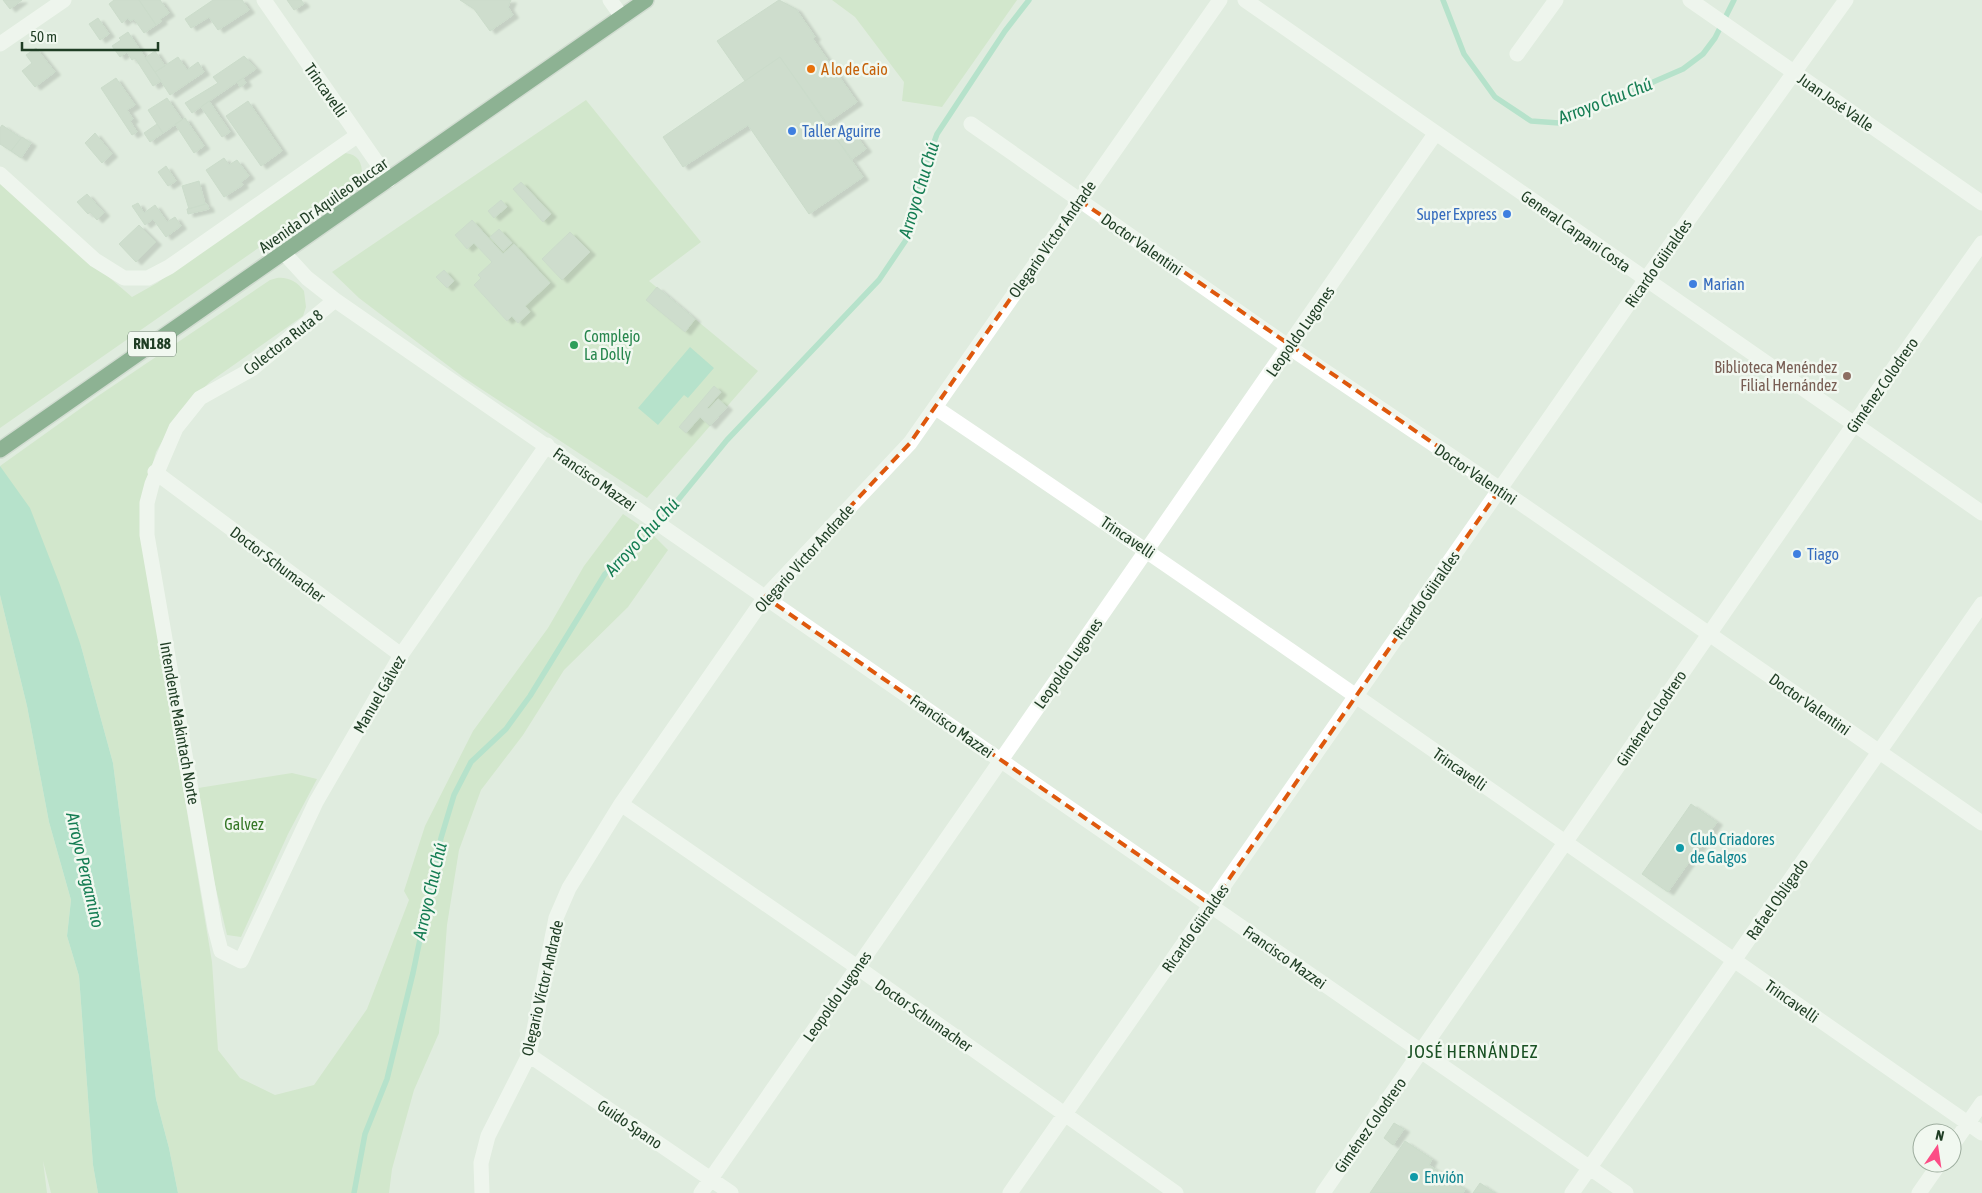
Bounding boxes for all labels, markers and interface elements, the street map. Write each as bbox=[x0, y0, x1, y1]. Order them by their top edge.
scale bar bbox=[22, 20, 159, 52]
text: 50 m bbox=[30, 28, 57, 45]
street label: Trincavelli bbox=[301, 60, 351, 120]
place label: A lo de Caio bbox=[821, 60, 888, 78]
marker: A lo de Caio bbox=[805, 63, 817, 75]
street label: Juan José Valle bbox=[1795, 69, 1877, 135]
water label: Arroyo Chu Chú bbox=[1554, 73, 1655, 128]
place label: Taller Aguirre bbox=[802, 122, 881, 141]
marker: Taller Aguirre bbox=[786, 125, 798, 137]
water label: Arroyo Chu Chú bbox=[894, 139, 943, 241]
street label: Avenida Dr Aquileo Buccar bbox=[255, 154, 392, 257]
street label: Olegario Víctor Andrade bbox=[1005, 177, 1100, 302]
street label: General Carpani Costa bbox=[1517, 186, 1634, 276]
place label: Super Express bbox=[1417, 205, 1497, 224]
marker: Super Express bbox=[1501, 208, 1513, 220]
street label: Doctor Valentini bbox=[1098, 209, 1186, 279]
street label: Ricardo Güiraldes bbox=[1621, 215, 1695, 311]
place label: Marian bbox=[1703, 275, 1745, 293]
marker: Marian bbox=[1687, 278, 1699, 290]
street label: Leopoldo Lugones bbox=[1262, 282, 1339, 380]
street label: Colectora Ruta 8 bbox=[240, 306, 326, 378]
place label: Complejo La Dolly bbox=[584, 327, 640, 364]
road number: RN188 bbox=[128, 332, 176, 356]
street label: Giménez Colodrero bbox=[1842, 334, 1922, 436]
marker: Complejo La Dolly bbox=[568, 339, 580, 351]
place label: Biblioteca Menéndez Filial Hernández bbox=[1714, 358, 1837, 394]
marker: Biblioteca Menéndez Filial Hernández bbox=[1841, 370, 1853, 382]
street label: Doctor Valentini bbox=[1432, 440, 1520, 508]
street label: Francisco Mazzei bbox=[550, 444, 640, 514]
water label: Arroyo Chu Chú bbox=[600, 493, 683, 581]
street label: Olegario Víctor Andrade bbox=[751, 500, 858, 616]
street label: Trincavelli bbox=[1097, 512, 1159, 562]
street label: Doctor Schumacher bbox=[227, 522, 329, 606]
place label: Tiago bbox=[1807, 545, 1839, 564]
street label: Ricardo Güiraldes bbox=[1389, 547, 1463, 643]
marker: Tiago bbox=[1791, 548, 1803, 560]
street label: Leopoldo Lugones bbox=[1030, 614, 1107, 712]
street label: Intendente Makintach Norte bbox=[157, 640, 203, 806]
street label: Manuel Gálvez bbox=[350, 652, 409, 736]
street label: Giménez Colodrero bbox=[1612, 667, 1690, 769]
street label: Doctor Valentini bbox=[1766, 669, 1854, 739]
street label: Francisco Mazzei bbox=[907, 691, 997, 761]
street label: Trincavelli bbox=[1430, 744, 1490, 794]
water label: Arroyo Pergamino bbox=[62, 809, 109, 930]
park label: Galvez bbox=[224, 815, 264, 833]
place label: Club Criadores de Galgos bbox=[1690, 830, 1775, 867]
water label: Arroyo Chu Chú bbox=[408, 840, 451, 942]
marker: Club Criadores de Galgos bbox=[1674, 842, 1686, 854]
street label: Rafael Obligado bbox=[1742, 855, 1812, 944]
street label: Ricardo Güiraldes bbox=[1158, 880, 1232, 976]
street label: Olegario Víctor Andrade bbox=[518, 918, 567, 1058]
street label: Francisco Mazzei bbox=[1240, 922, 1330, 992]
street label: Leopoldo Lugones bbox=[799, 947, 876, 1045]
street label: Doctor Schumacher bbox=[872, 975, 976, 1055]
street label: Trincavelli bbox=[1762, 976, 1822, 1026]
district label: JOSÉ HERNÁNDEZ bbox=[1408, 1041, 1539, 1062]
street label: Giménez Colodrero bbox=[1330, 1074, 1410, 1176]
street label: Guido Spano bbox=[594, 1096, 666, 1153]
north arrow bbox=[1912, 1123, 1962, 1173]
text: N bbox=[1934, 1127, 1946, 1144]
place label: Envión bbox=[1424, 1168, 1464, 1186]
marker: Envión bbox=[1408, 1171, 1420, 1183]

